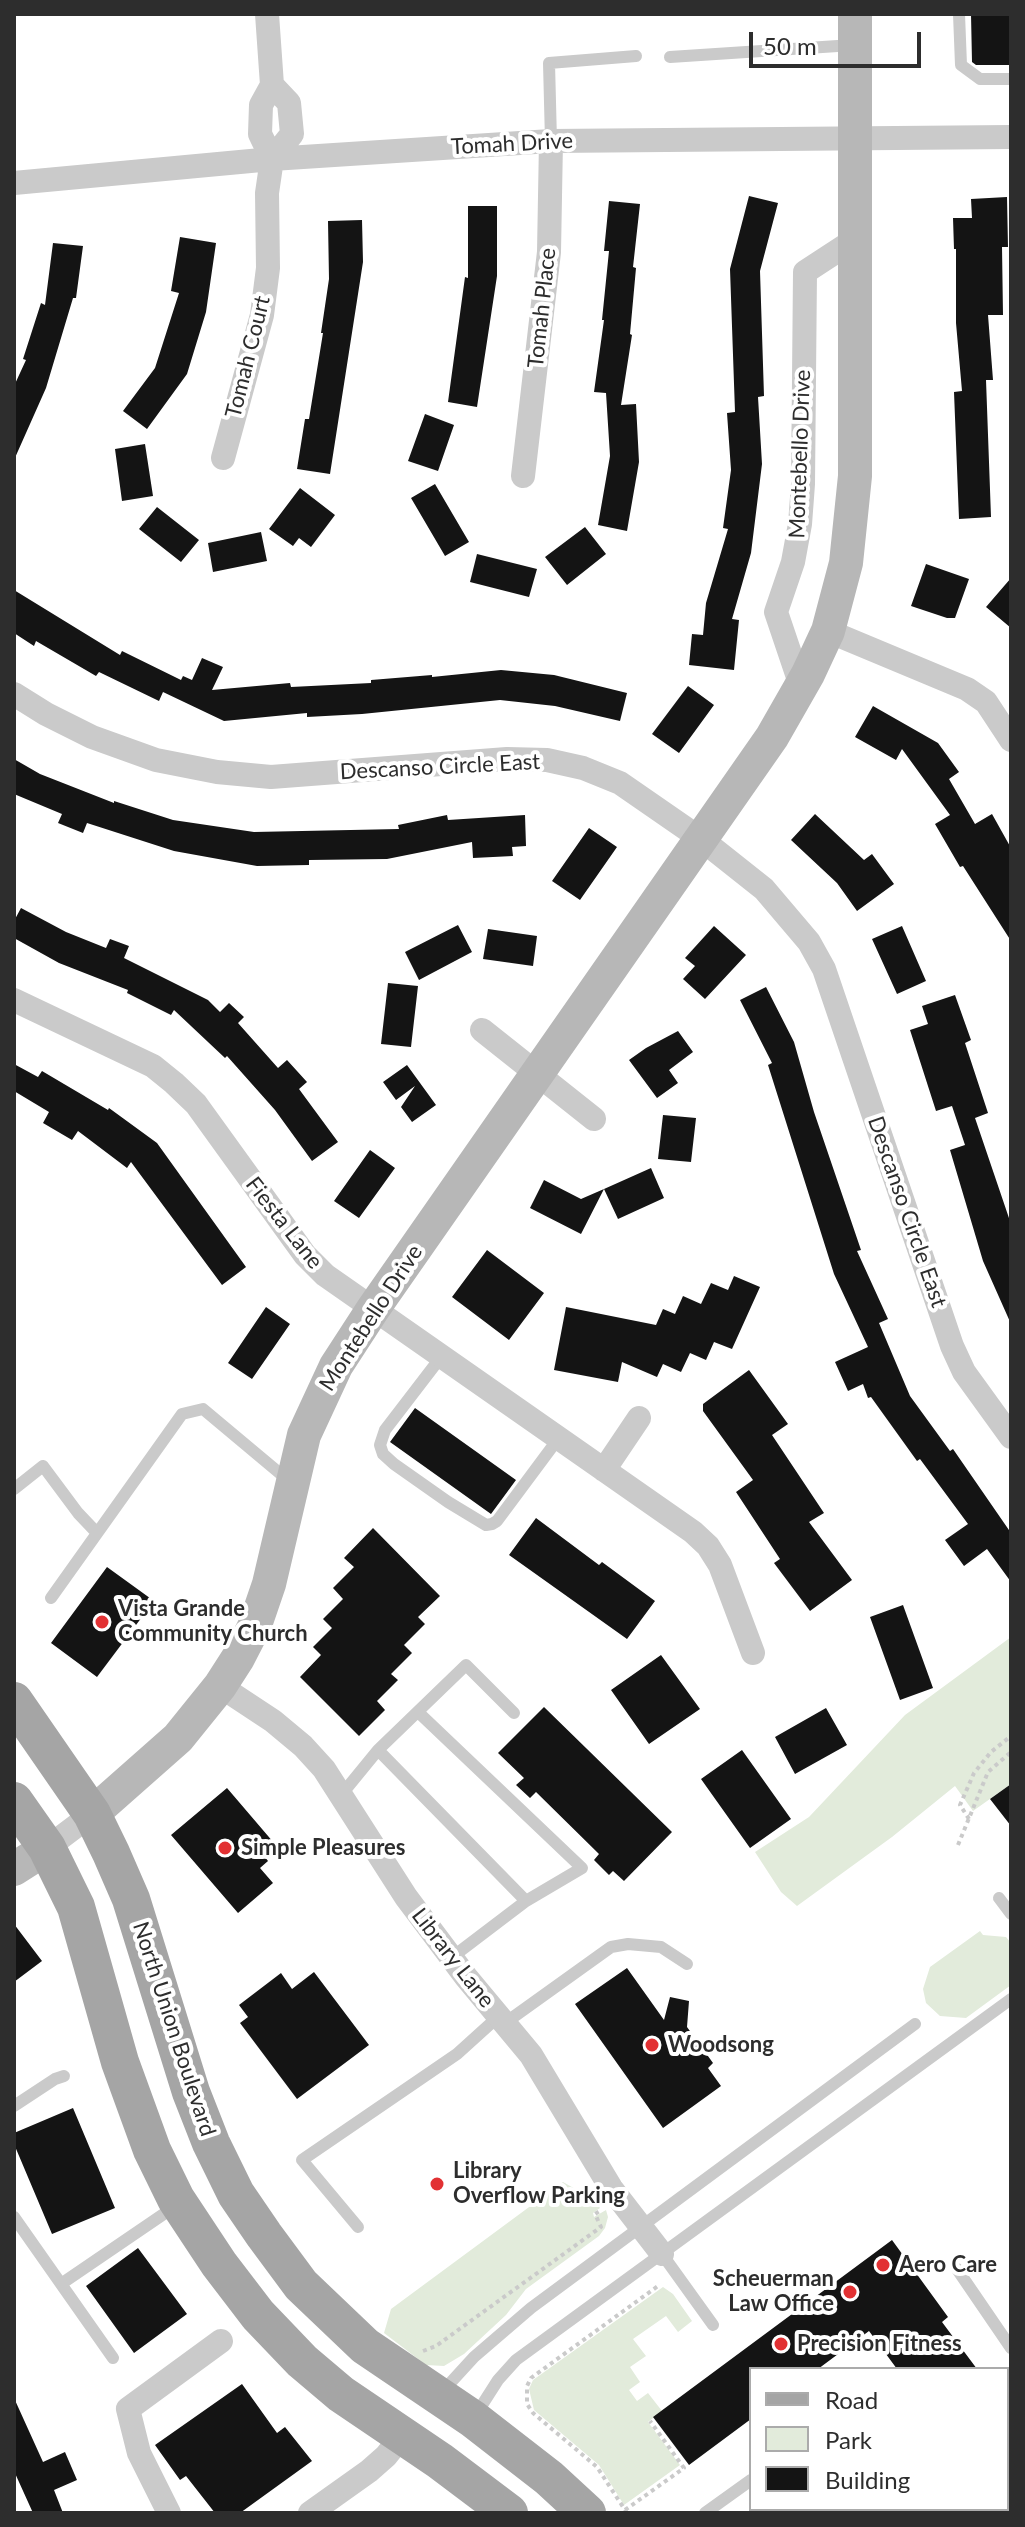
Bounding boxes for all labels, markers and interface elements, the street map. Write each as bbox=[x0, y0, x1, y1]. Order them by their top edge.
scale bar bbox=[753, 16, 925, 66]
text: 50 m bbox=[763, 31, 817, 60]
street label: Tomah Drive bbox=[450, 128, 574, 160]
street label: Tomah Place bbox=[523, 246, 561, 370]
street label: Tomah Court bbox=[220, 293, 276, 421]
street label: Montebello Drive bbox=[784, 369, 816, 539]
street label: Descanso Circle East bbox=[339, 749, 541, 785]
street label: Descanso Circle East bbox=[862, 1113, 952, 1311]
street label: Fiesta Lane bbox=[240, 1172, 328, 1274]
street label: Montebello Drive bbox=[314, 1240, 428, 1396]
place label: Vista Grande Community Church bbox=[118, 1596, 308, 1648]
marker: Vista Grande Community Church bbox=[93, 1613, 111, 1631]
place label: Simple Pleasures bbox=[241, 1835, 405, 1861]
marker: Simple Pleasures bbox=[216, 1839, 234, 1857]
street label: Library Lane bbox=[406, 1903, 500, 2013]
street label: North Union Boulevard bbox=[127, 1918, 221, 2140]
place label: Woodsong bbox=[668, 2032, 774, 2058]
marker: Woodsong bbox=[643, 2036, 661, 2054]
place label: Library Overflow Parking bbox=[453, 2158, 625, 2210]
marker: Library Overflow Parking bbox=[428, 2175, 446, 2193]
place label: Aero Care bbox=[899, 2252, 997, 2278]
marker: Aero Care bbox=[874, 2256, 892, 2274]
place label: Scheuerman Law Office bbox=[713, 2266, 834, 2318]
marker: Scheuerman Law Office bbox=[841, 2283, 859, 2301]
place label: Precision Fitness bbox=[797, 2331, 962, 2357]
marker: Precision Fitness bbox=[772, 2335, 790, 2353]
legend bbox=[749, 2367, 1009, 2511]
text: Road bbox=[825, 2385, 878, 2414]
text: Park bbox=[825, 2425, 872, 2454]
text: Building bbox=[825, 2465, 910, 2494]

